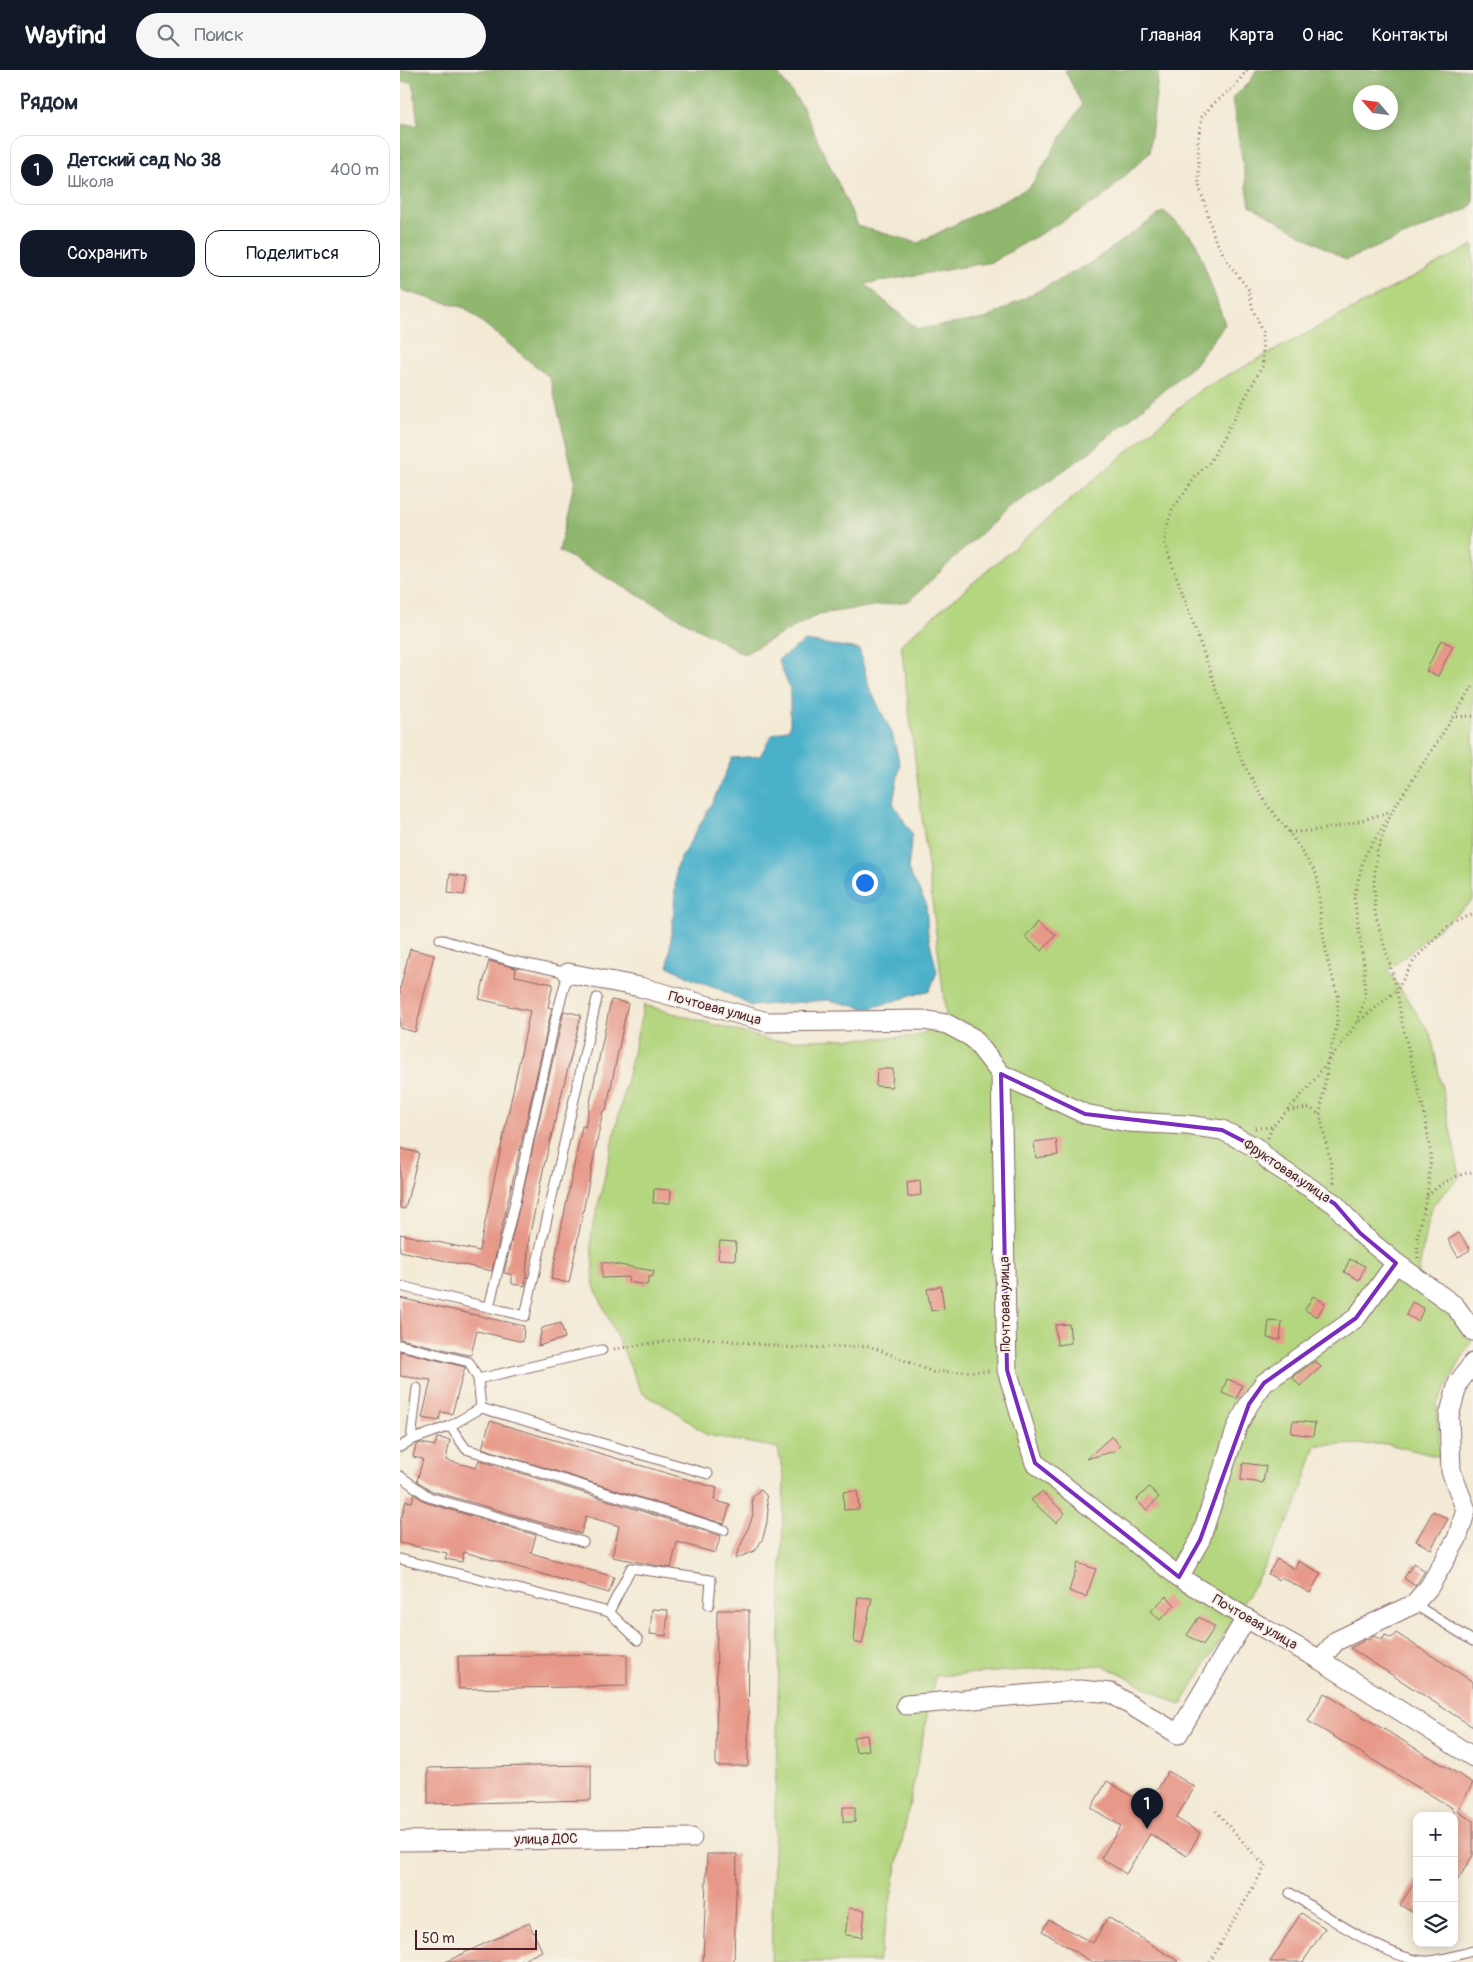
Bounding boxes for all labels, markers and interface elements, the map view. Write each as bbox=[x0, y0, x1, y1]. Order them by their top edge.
search box bbox=[136, 13, 486, 58]
text: Wayfind bbox=[25, 21, 106, 50]
icon: search bbox=[154, 21, 182, 49]
text: Поиск bbox=[194, 23, 244, 47]
text: Главная bbox=[1140, 24, 1201, 47]
text: Карта bbox=[1229, 24, 1274, 47]
text: О нас bbox=[1302, 24, 1344, 47]
text: Контакты bbox=[1372, 24, 1448, 47]
north arrow bbox=[1353, 85, 1398, 130]
text: Рядом bbox=[20, 89, 78, 116]
text: Детский сад № 38 bbox=[68, 148, 221, 172]
text: 1 bbox=[34, 160, 40, 180]
text: 400 m bbox=[330, 160, 379, 180]
text: Школа bbox=[68, 172, 114, 192]
button: Сохранить bbox=[20, 230, 195, 277]
button: Поделиться bbox=[205, 230, 380, 277]
your location bbox=[852, 870, 878, 896]
street label: Почтовая улица bbox=[667, 987, 763, 1029]
street label: Фруктовая улица bbox=[1240, 1136, 1334, 1206]
street label: Почтовая улица bbox=[996, 1256, 1014, 1352]
street label: Почтовая улица bbox=[1209, 1591, 1301, 1653]
pin: 1 bbox=[1131, 1788, 1163, 1829]
map controls bbox=[1413, 1812, 1458, 1947]
button: + bbox=[1413, 1812, 1458, 1857]
street label: улица ДОС bbox=[513, 1830, 578, 1848]
button: − bbox=[1413, 1857, 1458, 1902]
button: layers bbox=[1413, 1902, 1458, 1947]
scale bar bbox=[415, 1927, 538, 1950]
text: 50 m bbox=[422, 1930, 455, 1947]

